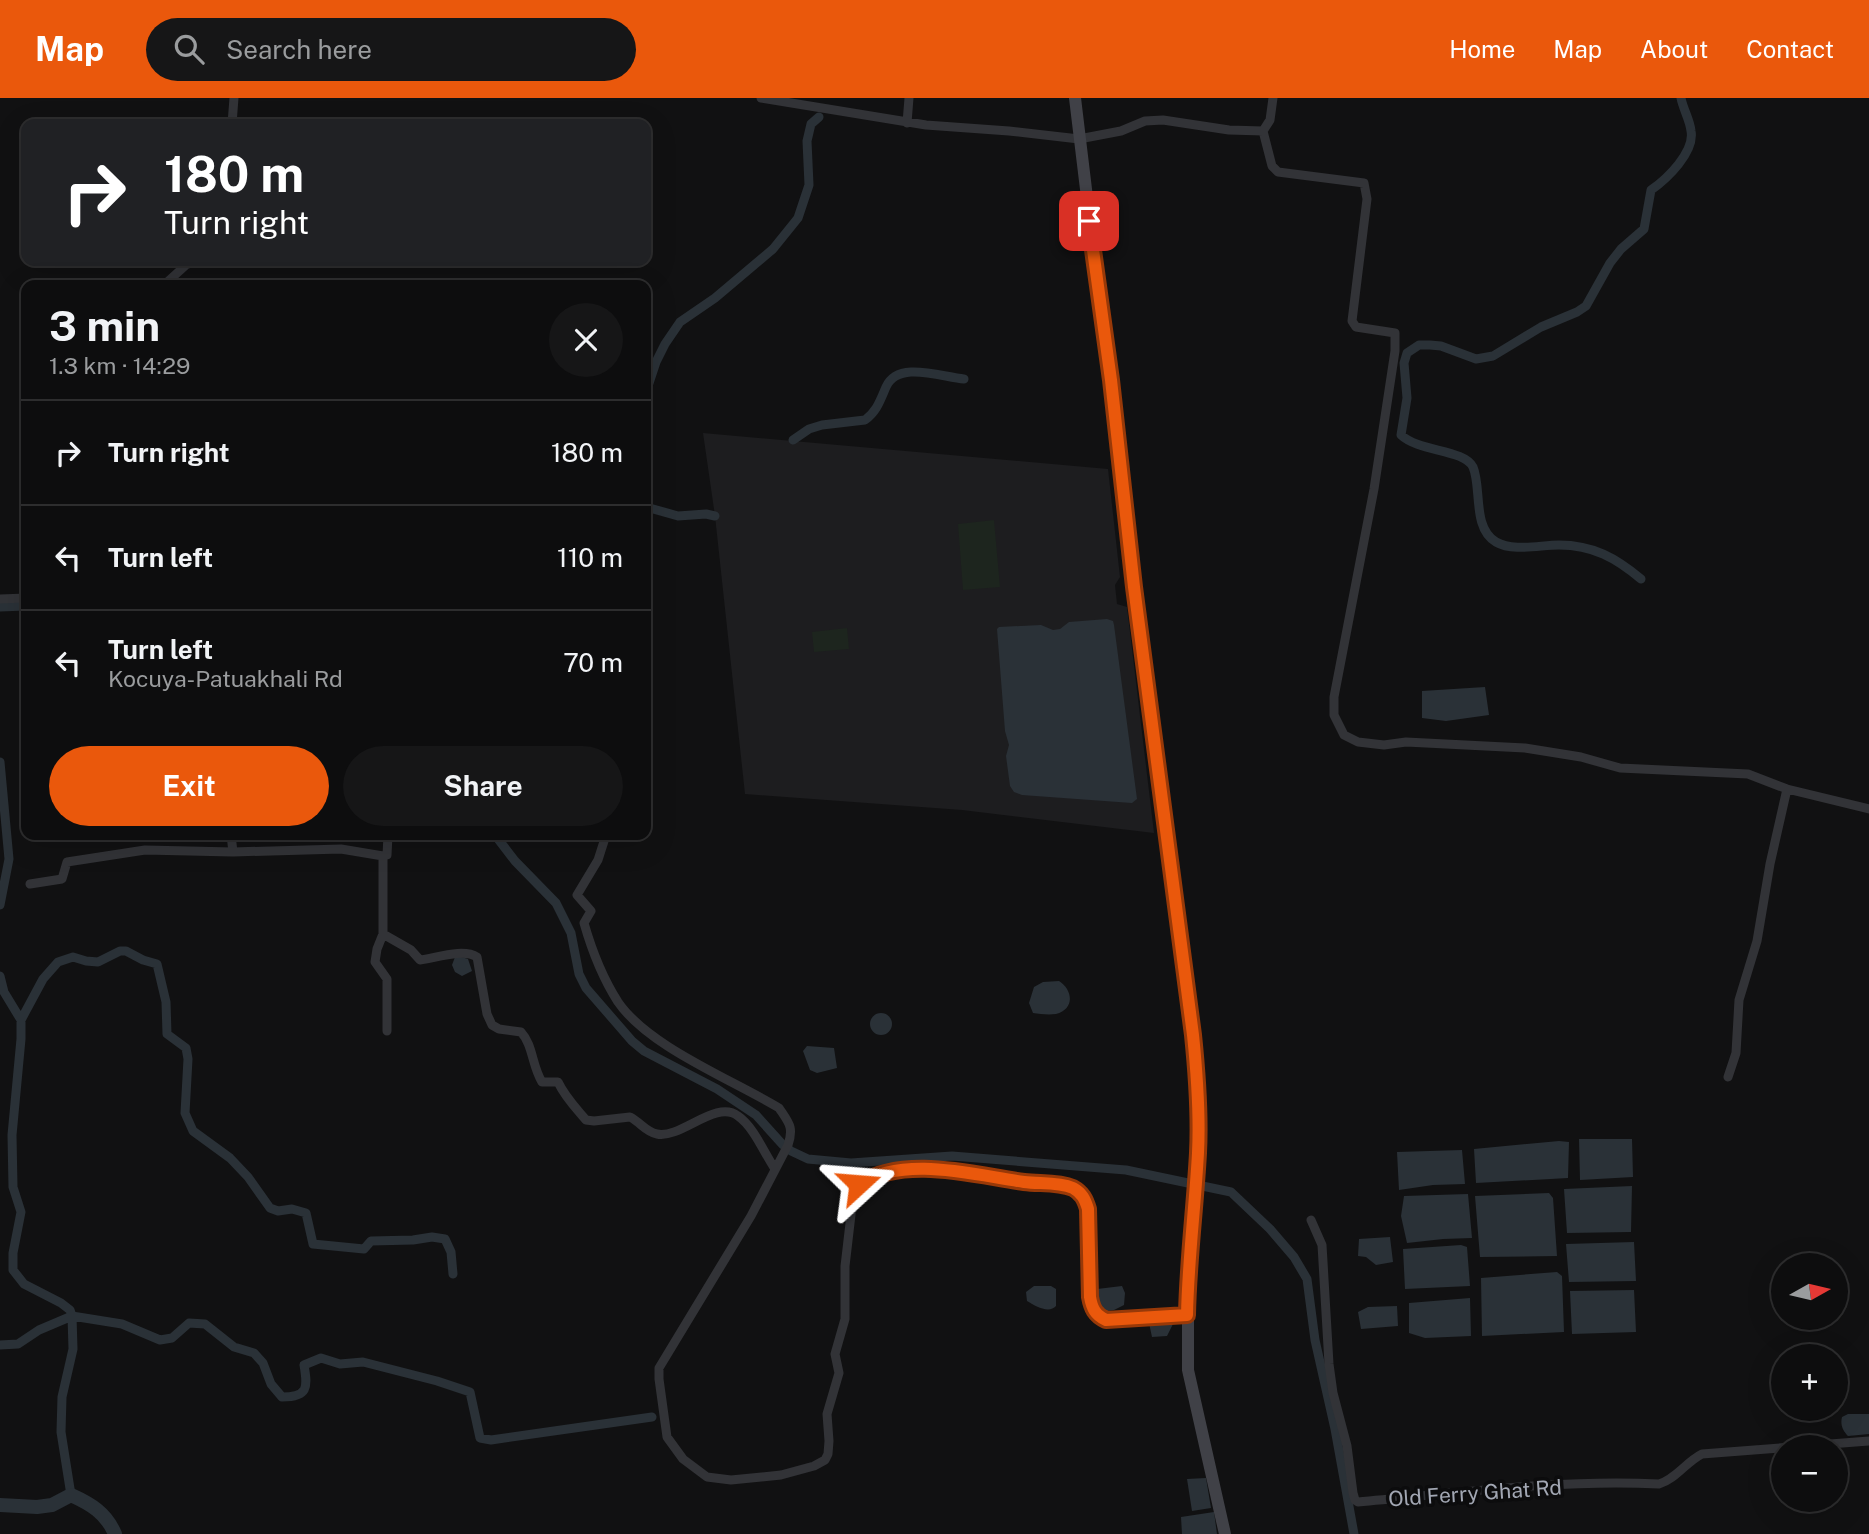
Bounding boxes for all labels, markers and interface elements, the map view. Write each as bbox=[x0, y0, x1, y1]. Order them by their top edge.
search box bbox=[146, 18, 636, 81]
text: Map bbox=[35, 30, 104, 68]
icon: search bbox=[170, 30, 208, 68]
text: Search here bbox=[226, 34, 372, 65]
text: Home bbox=[1449, 35, 1515, 63]
text: Map bbox=[1553, 35, 1602, 63]
text: About bbox=[1640, 35, 1708, 63]
text: Contact bbox=[1746, 35, 1834, 63]
text: 180 m bbox=[164, 145, 304, 203]
icon: right bbox=[49, 147, 140, 238]
pin bbox=[1059, 191, 1119, 251]
icon: arrive bbox=[1070, 202, 1108, 240]
text: Turn right bbox=[164, 204, 309, 241]
text: 3 min bbox=[49, 301, 160, 350]
button: close bbox=[549, 303, 623, 377]
text: 1.3 km · 14:29 bbox=[49, 352, 190, 379]
icon: right bbox=[49, 434, 87, 472]
text: Turn right bbox=[108, 437, 230, 468]
text: 180 m bbox=[551, 437, 623, 468]
icon: left bbox=[49, 539, 87, 577]
text: Turn left bbox=[108, 542, 213, 573]
text: 110 m bbox=[557, 542, 623, 573]
text: Turn left bbox=[108, 634, 213, 665]
icon: left bbox=[49, 644, 87, 682]
text: 70 m bbox=[563, 647, 623, 678]
text: Kocuya-Patuakhali Rd bbox=[108, 665, 343, 692]
button: Exit bbox=[49, 746, 329, 826]
button: Share bbox=[343, 746, 623, 826]
position arrow bbox=[822, 1147, 896, 1221]
north arrow bbox=[1771, 1253, 1848, 1330]
map controls bbox=[1771, 1253, 1848, 1512]
button: + bbox=[1771, 1344, 1848, 1421]
button: − bbox=[1771, 1435, 1848, 1512]
street label: Old Ferry Ghat Rd bbox=[1387, 1474, 1563, 1512]

